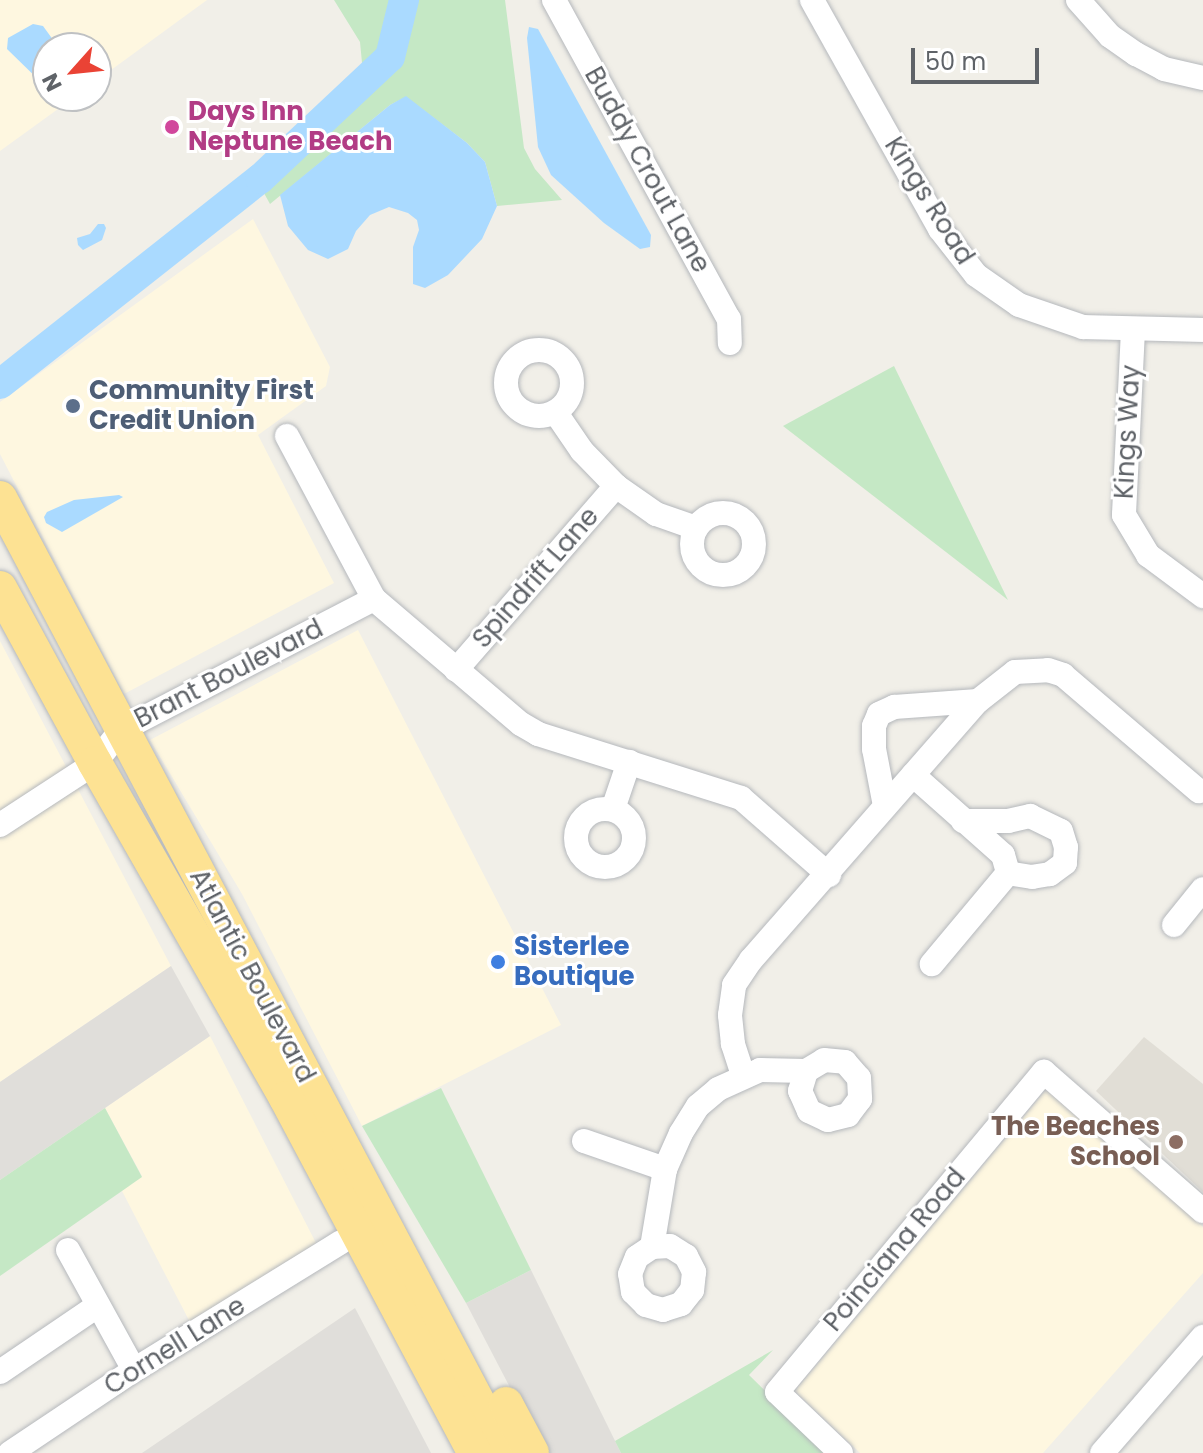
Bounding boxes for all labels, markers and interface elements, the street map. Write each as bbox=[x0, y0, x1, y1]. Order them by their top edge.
north arrow bbox=[32, 32, 112, 112]
scale bar bbox=[915, 32, 1043, 82]
text: 50 m bbox=[925, 45, 986, 78]
street label: Buddy Crout Lane bbox=[578, 62, 716, 278]
text: N bbox=[34, 68, 70, 97]
place label: Days Inn Neptune Beach bbox=[188, 96, 392, 158]
marker: Days Inn Neptune Beach bbox=[163, 118, 181, 136]
street label: Kings Road bbox=[878, 132, 980, 270]
street label: Kings Way bbox=[1109, 364, 1147, 500]
place label: Community First Credit Union bbox=[89, 375, 314, 436]
marker: Community First Credit Union bbox=[64, 397, 82, 415]
street label: Spindrift Lane bbox=[466, 501, 606, 655]
street label: Brant Boulevard bbox=[130, 613, 328, 735]
street label: Atlantic Boulevard bbox=[183, 864, 321, 1088]
place label: Sisterlee Boutique bbox=[514, 931, 635, 992]
marker: Sisterlee Boutique bbox=[489, 953, 507, 971]
place label: The Beaches School bbox=[991, 1111, 1160, 1172]
marker: The Beaches School bbox=[1167, 1133, 1185, 1151]
street label: Poinciana Road bbox=[818, 1162, 972, 1338]
street label: Cornell Lane bbox=[99, 1290, 251, 1402]

